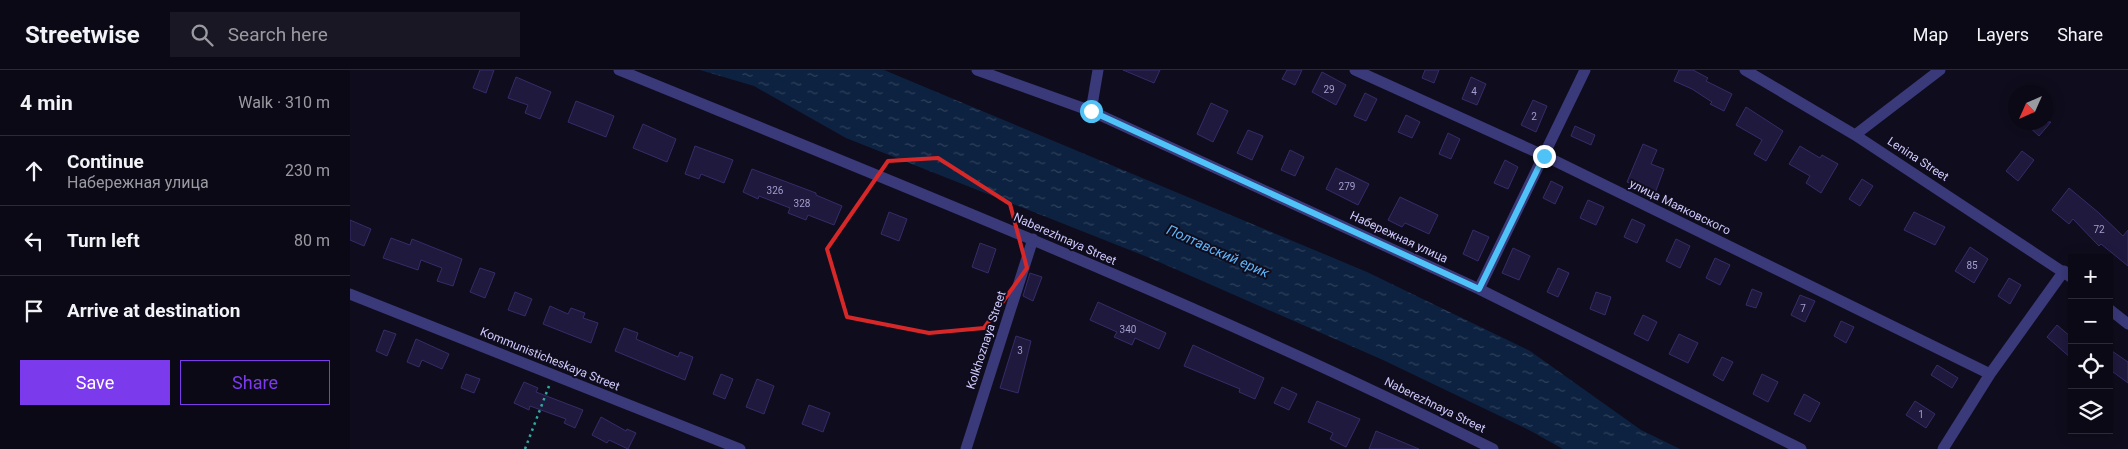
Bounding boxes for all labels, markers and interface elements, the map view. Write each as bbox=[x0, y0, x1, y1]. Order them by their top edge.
search box bbox=[170, 12, 520, 57]
text: Streetwise bbox=[25, 21, 140, 49]
icon: search bbox=[188, 21, 216, 49]
text: Search here bbox=[228, 23, 328, 46]
text: Map bbox=[1913, 24, 1948, 45]
text: Layers bbox=[1976, 24, 2029, 45]
text: Share bbox=[2057, 24, 2103, 45]
house number: 29 bbox=[1323, 84, 1335, 95]
north arrow bbox=[2008, 85, 2053, 130]
house number: 4 bbox=[1471, 86, 1477, 97]
text: 4 min bbox=[20, 91, 73, 115]
text: Walk · 310 m bbox=[238, 93, 330, 112]
route start bbox=[1080, 100, 1103, 123]
house number: 2 bbox=[1531, 111, 1537, 122]
street label: Lenina Street bbox=[1885, 134, 1951, 184]
route end bbox=[1533, 145, 1556, 168]
text: Continue bbox=[67, 150, 144, 173]
icon: ahead bbox=[20, 157, 48, 185]
text: 230 m bbox=[285, 161, 330, 180]
text: Набережная улица bbox=[67, 173, 209, 192]
street label: улица Маяковского bbox=[1627, 176, 1733, 238]
house number: 279 bbox=[1339, 181, 1355, 192]
house number: 326 bbox=[767, 185, 784, 196]
house number: 328 bbox=[794, 198, 811, 209]
street label: Набережная улица bbox=[1348, 208, 1450, 266]
street label: Naberezhnaya Street bbox=[1012, 210, 1119, 268]
water label: Полтавский ерик bbox=[1164, 221, 1272, 281]
house number: 72 bbox=[2093, 224, 2105, 235]
icon: left bbox=[20, 227, 48, 255]
text: Turn left bbox=[67, 229, 140, 252]
text: 80 m bbox=[294, 231, 330, 250]
map controls bbox=[2068, 254, 2113, 434]
button: + bbox=[2068, 254, 2113, 299]
house number: 85 bbox=[1966, 260, 1978, 271]
street label: Kolkhoznaya Street bbox=[964, 289, 1008, 391]
icon: arrive bbox=[20, 297, 48, 325]
text: Arrive at destination bbox=[67, 299, 240, 322]
button: − bbox=[2068, 299, 2113, 344]
house number: 7 bbox=[1800, 303, 1806, 314]
house number: 340 bbox=[1120, 324, 1137, 335]
street label: Kommunisticheskaya Street bbox=[478, 325, 622, 393]
button: locate bbox=[2068, 344, 2113, 389]
house number: 3 bbox=[1017, 345, 1023, 356]
button: Save bbox=[20, 360, 170, 405]
button: Share bbox=[180, 360, 330, 405]
street label: Naberezhnaya Street bbox=[1382, 374, 1488, 436]
button: layers bbox=[2068, 389, 2113, 434]
house number: 1 bbox=[1918, 409, 1924, 420]

